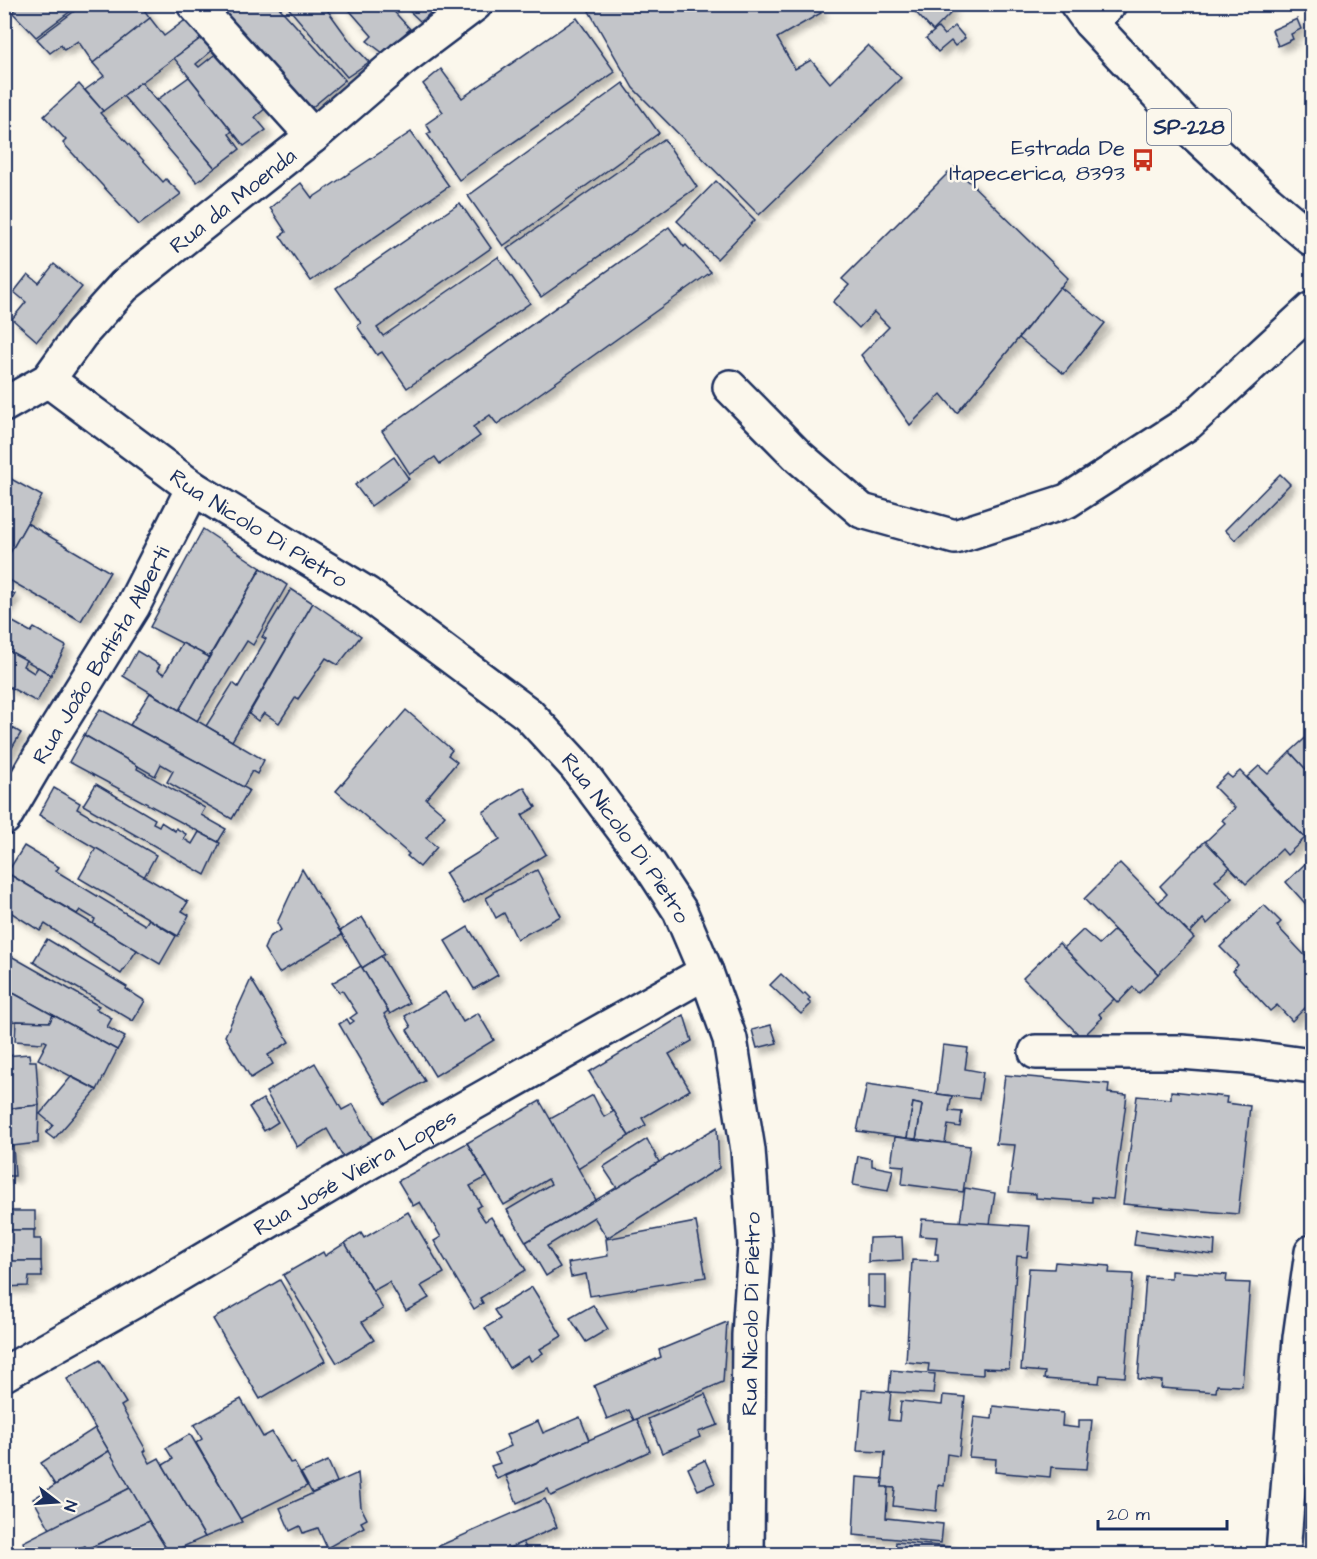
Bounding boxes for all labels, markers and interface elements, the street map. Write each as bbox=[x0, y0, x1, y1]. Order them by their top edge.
road number: SP-228 bbox=[1147, 109, 1231, 145]
place label: Estrada De Itapecerica, 8393 bbox=[949, 133, 1125, 189]
street label: Rua da Moenda bbox=[163, 141, 303, 261]
bus stop icon: Estrada De Itapecerica, 8393 bbox=[1130, 147, 1156, 173]
street label: Rua Nicolo Di Pietro bbox=[163, 462, 354, 596]
street label: Rua João Batista Alberti bbox=[25, 541, 178, 770]
street label: Rua Nicolo Di Pietro bbox=[554, 746, 698, 929]
street label: Rua José Vieira Lopes bbox=[248, 1102, 463, 1244]
street label: Rua Nicolo Di Pietro bbox=[734, 1211, 769, 1416]
north arrow bbox=[27, 1472, 87, 1532]
scale bar bbox=[1098, 1493, 1227, 1531]
text: N bbox=[58, 1498, 82, 1514]
text: 20 m bbox=[1107, 1502, 1150, 1527]

